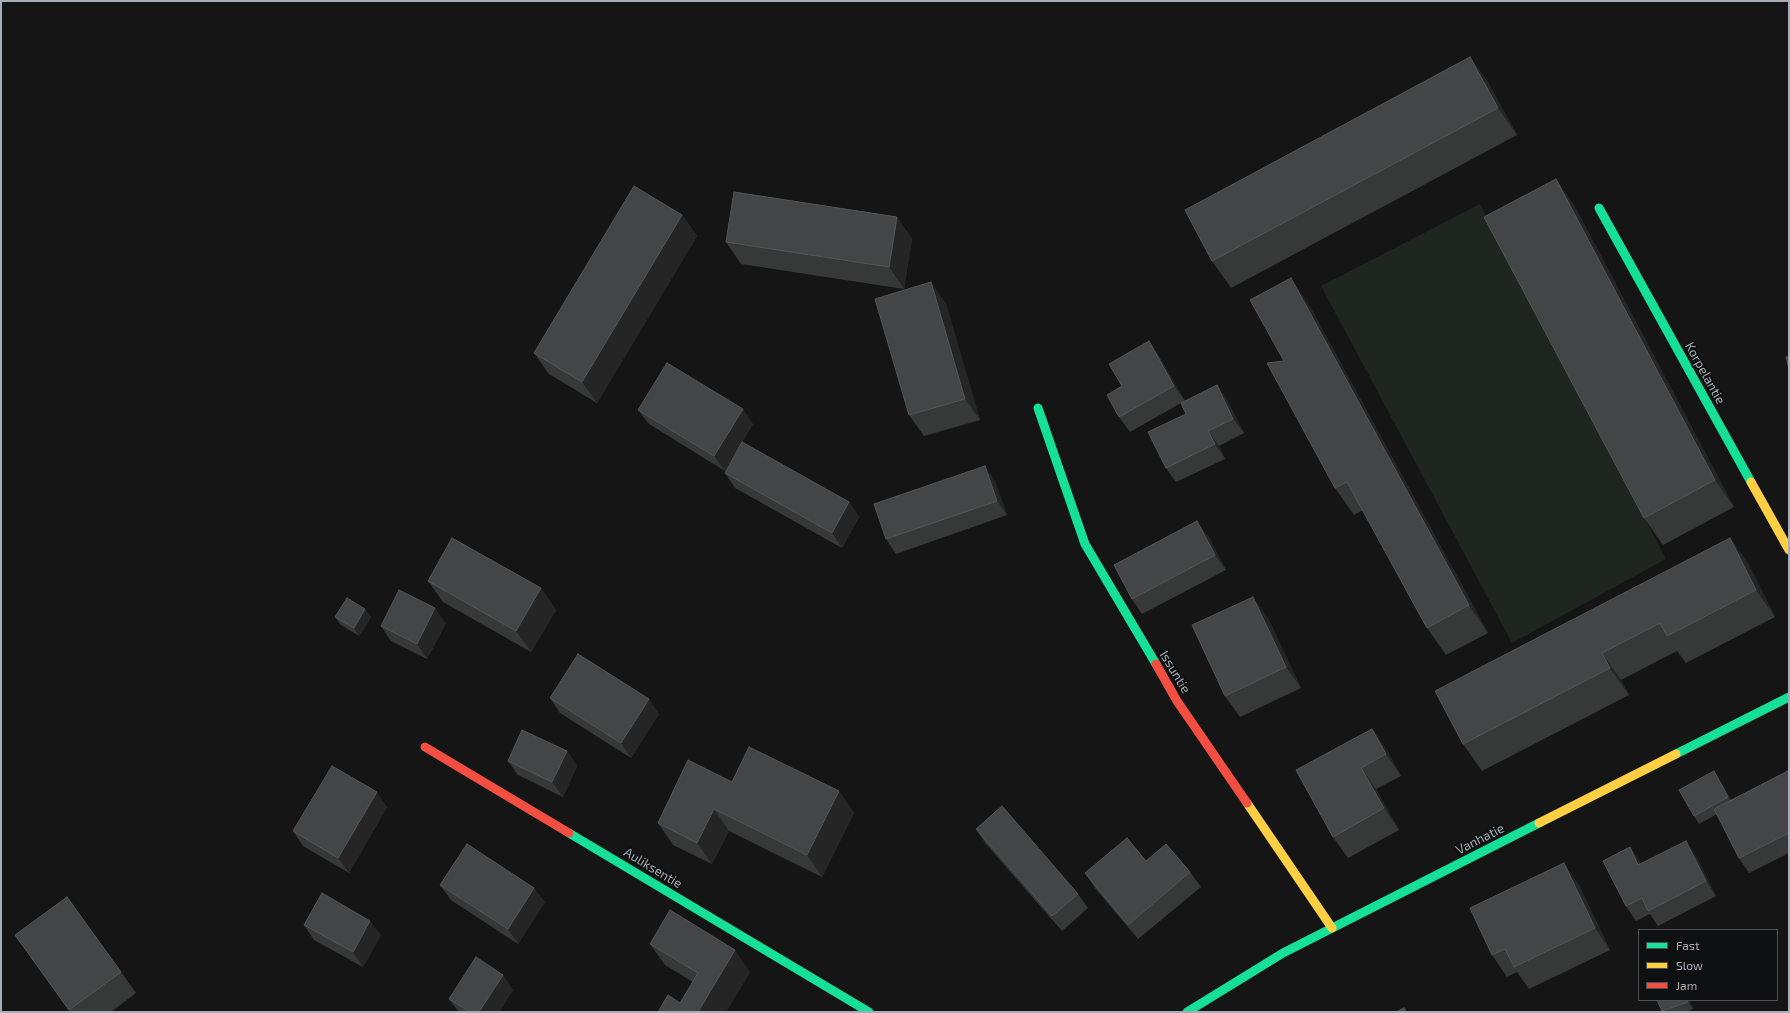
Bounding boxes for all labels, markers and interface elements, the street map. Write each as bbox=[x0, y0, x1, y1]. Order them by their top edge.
street label: Korpelantie bbox=[1682, 339, 1728, 407]
street label: Issuntie bbox=[1156, 648, 1194, 696]
street label: Vanhatie bbox=[1453, 820, 1507, 858]
street label: Auliksentie bbox=[621, 844, 685, 892]
legend bbox=[1638, 929, 1778, 1001]
text: Fast bbox=[1676, 938, 1699, 952]
text: Slow bbox=[1676, 958, 1703, 972]
text: Jam bbox=[1676, 978, 1697, 992]

